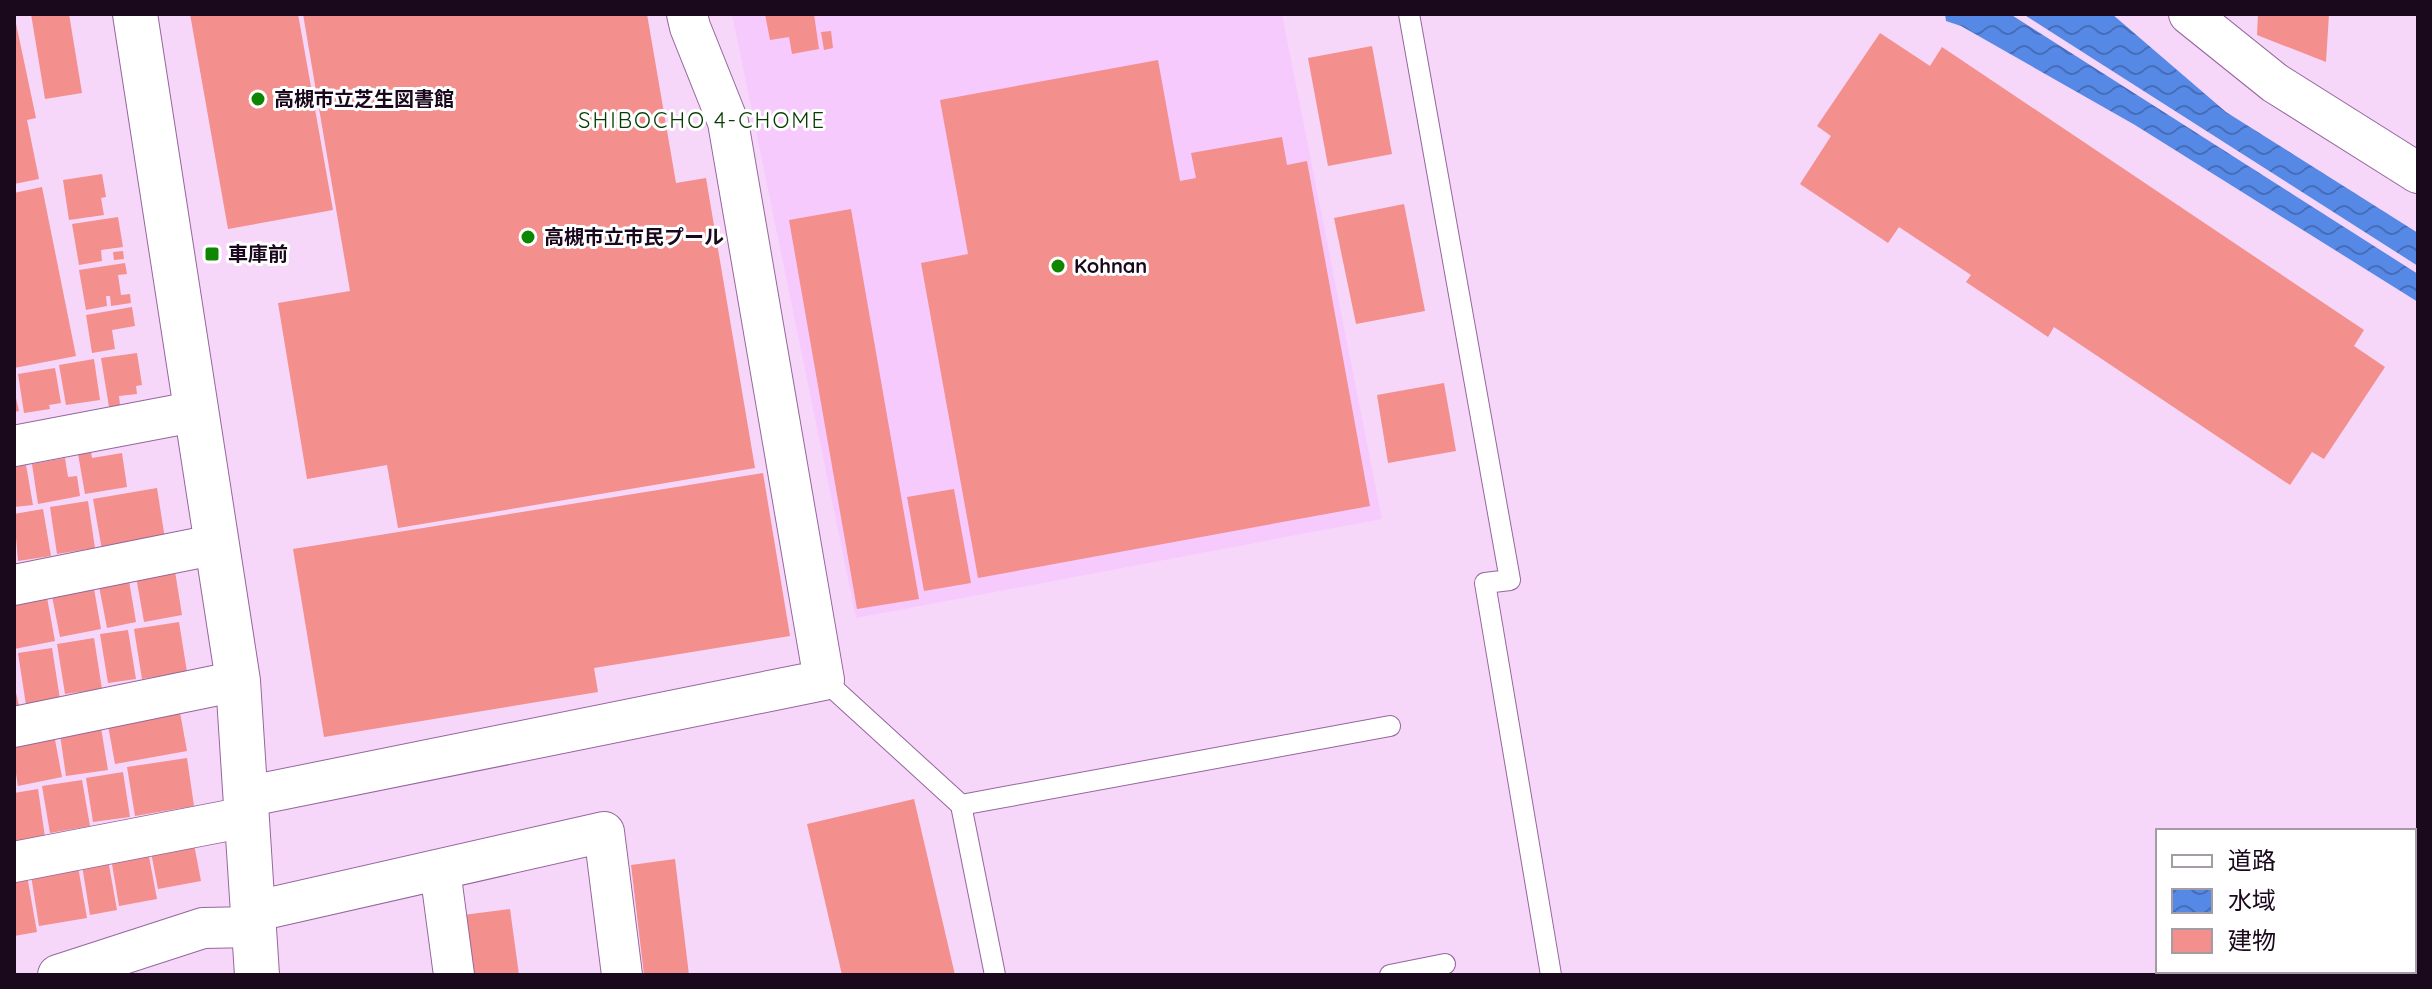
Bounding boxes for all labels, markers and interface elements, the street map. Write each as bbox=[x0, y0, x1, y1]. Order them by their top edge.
place label: 高槻市立芝生図書館 bbox=[274, 86, 454, 111]
marker: 高槻市立芝生図書館 bbox=[249, 90, 267, 108]
district label: SHIBOCHO 4-CHOME bbox=[578, 106, 826, 134]
place label: 高槻市立市民プール bbox=[544, 224, 724, 249]
marker: 高槻市立市民プール bbox=[519, 228, 537, 246]
place label: 車庫前 bbox=[228, 241, 288, 266]
marker: 車庫前 bbox=[203, 245, 221, 263]
place label: Kohnan bbox=[1074, 253, 1147, 278]
marker: Kohnan bbox=[1049, 257, 1067, 275]
legend bbox=[2156, 829, 2416, 973]
text: 道路 bbox=[2228, 845, 2276, 875]
text: 水域 bbox=[2228, 885, 2276, 915]
text: 建物 bbox=[2228, 925, 2276, 955]

